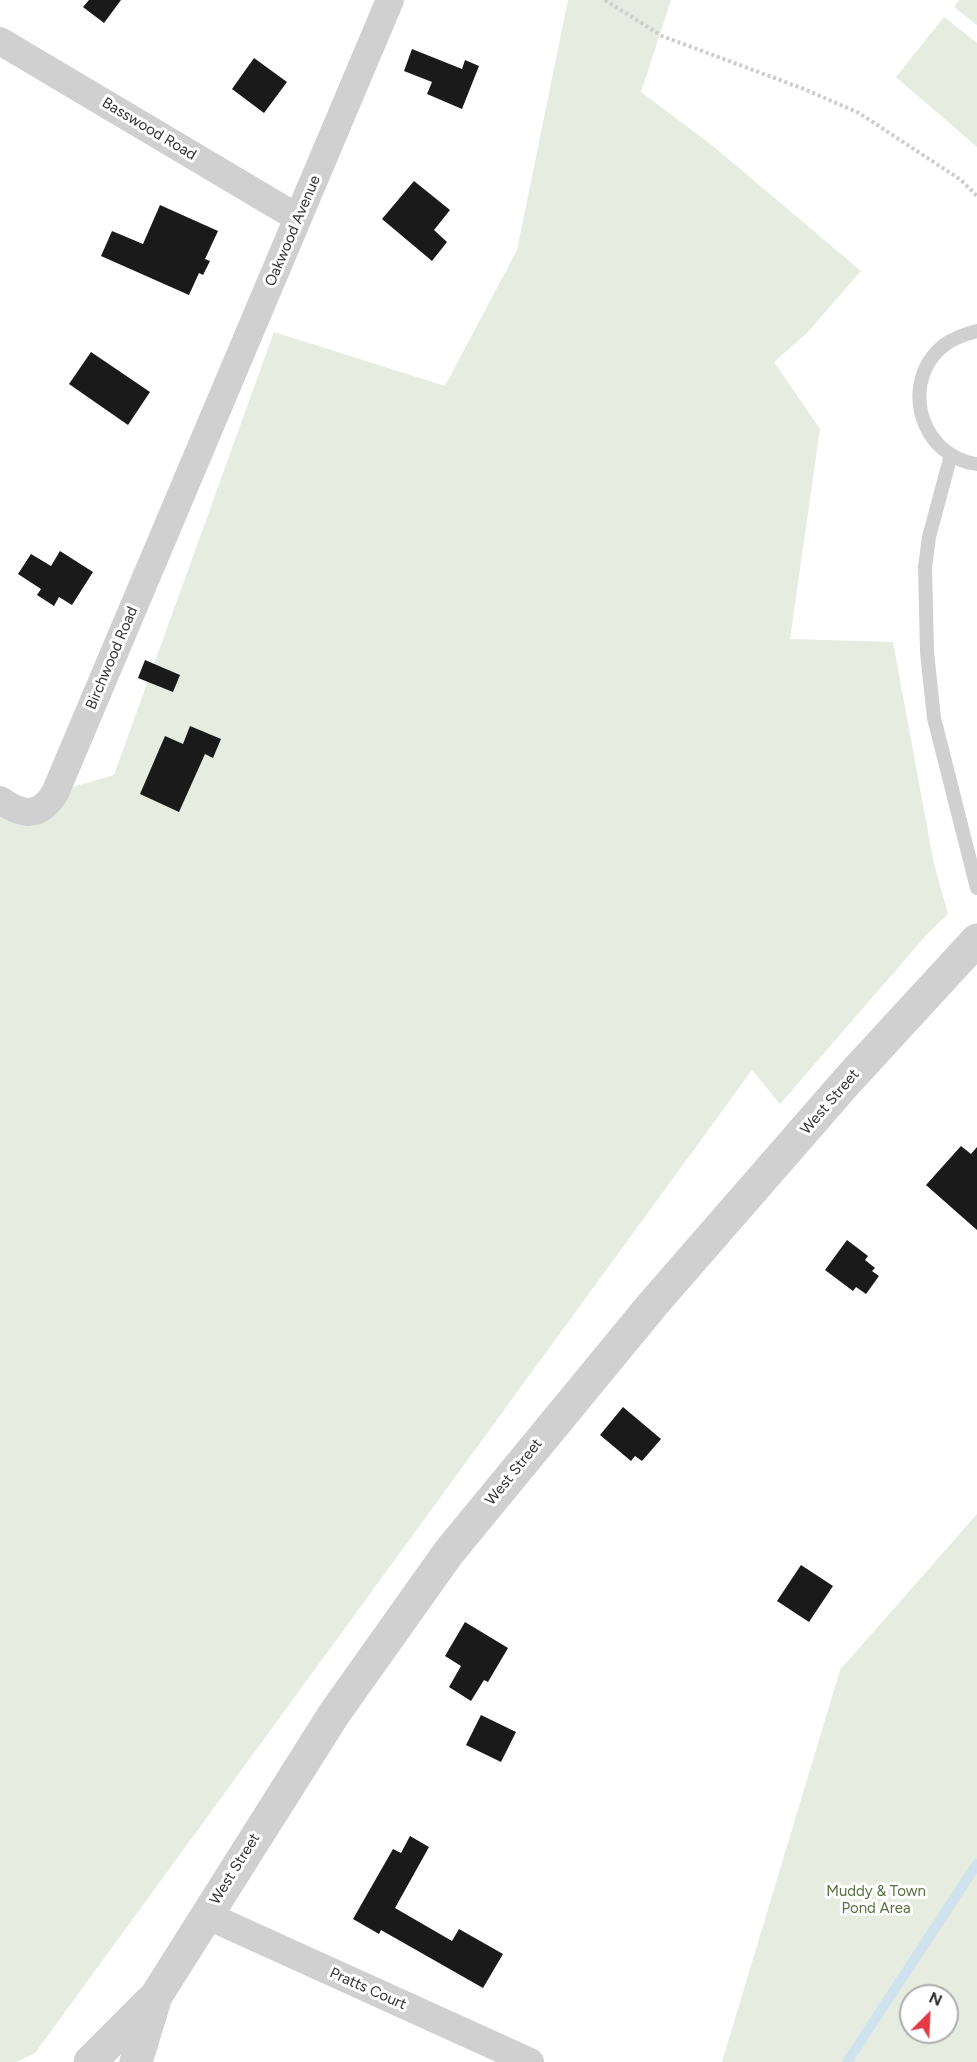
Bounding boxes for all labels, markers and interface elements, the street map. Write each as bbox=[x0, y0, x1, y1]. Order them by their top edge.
street label: Basswood Road bbox=[99, 94, 199, 164]
street label: Oakwood Avenue bbox=[262, 173, 324, 289]
street label: Birchwood Road bbox=[82, 604, 142, 712]
street label: West Street bbox=[797, 1066, 863, 1138]
street label: West Street bbox=[482, 1435, 546, 1509]
street label: West Street bbox=[206, 1830, 264, 1908]
park label: Muddy & Town Pond Area bbox=[826, 1883, 926, 1918]
street label: Pratts Court bbox=[327, 1964, 409, 2014]
north arrow bbox=[899, 1984, 959, 2044]
text: N bbox=[926, 1988, 945, 2010]

